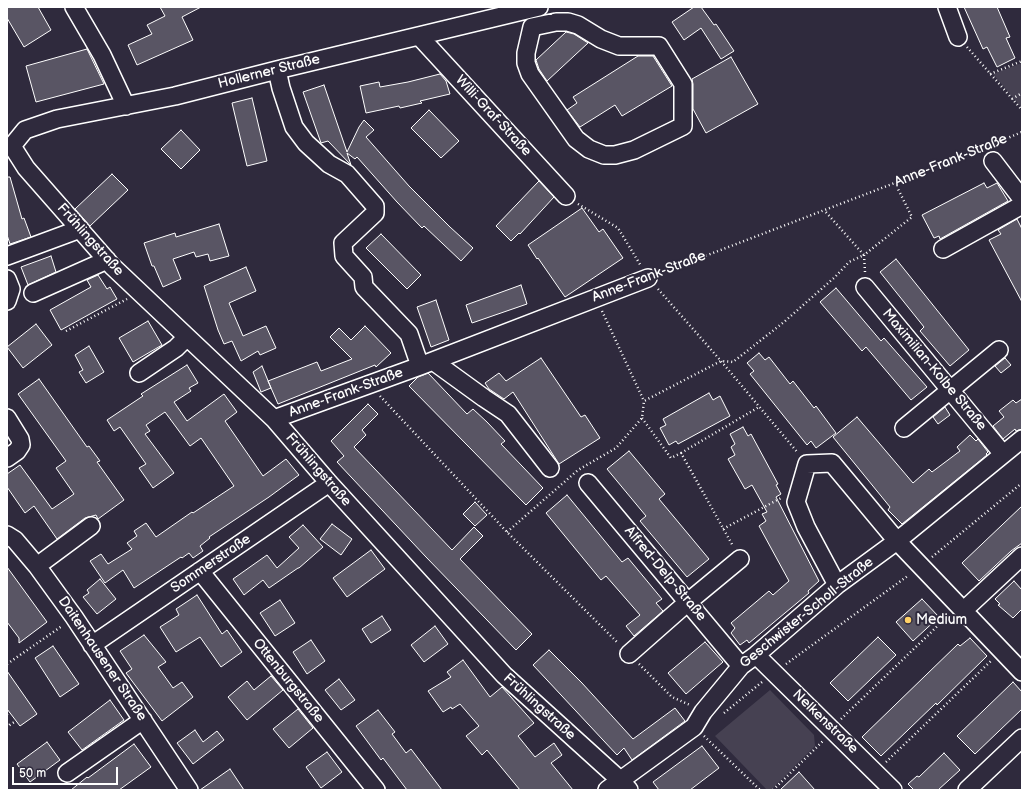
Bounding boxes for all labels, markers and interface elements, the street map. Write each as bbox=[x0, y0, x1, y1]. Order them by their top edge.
street label: Hollerner Straße bbox=[216, 51, 322, 93]
street label: Willi-Graf-Straße bbox=[451, 72, 535, 160]
street label: Anne-Frank-Straße bbox=[892, 131, 1010, 191]
street label: Frühlingstraße bbox=[53, 200, 127, 280]
street label: Anne-Frank-Straße bbox=[590, 248, 708, 306]
street label: Maximilian-Kolbe Straße bbox=[878, 306, 990, 434]
street label: Anne-Frank-Straße bbox=[287, 365, 405, 421]
street label: Frühlingstraße bbox=[282, 430, 354, 510]
street label: Alfred-Delp-Straße bbox=[620, 523, 710, 625]
street label: Sommerstraße bbox=[168, 531, 254, 597]
street label: Geschwister-Scholl-Straße bbox=[737, 554, 877, 672]
street label: Daitenhausener Straße bbox=[54, 594, 150, 724]
place label: Medium bbox=[916, 612, 967, 628]
marker: Medium bbox=[903, 615, 913, 625]
street label: Ottenburgstraße bbox=[249, 635, 327, 727]
street label: Frühlingstraße bbox=[499, 670, 579, 744]
street label: Nelkenstraße bbox=[789, 686, 861, 758]
scale bar bbox=[14, 759, 120, 785]
text: 50 m bbox=[19, 766, 46, 781]

